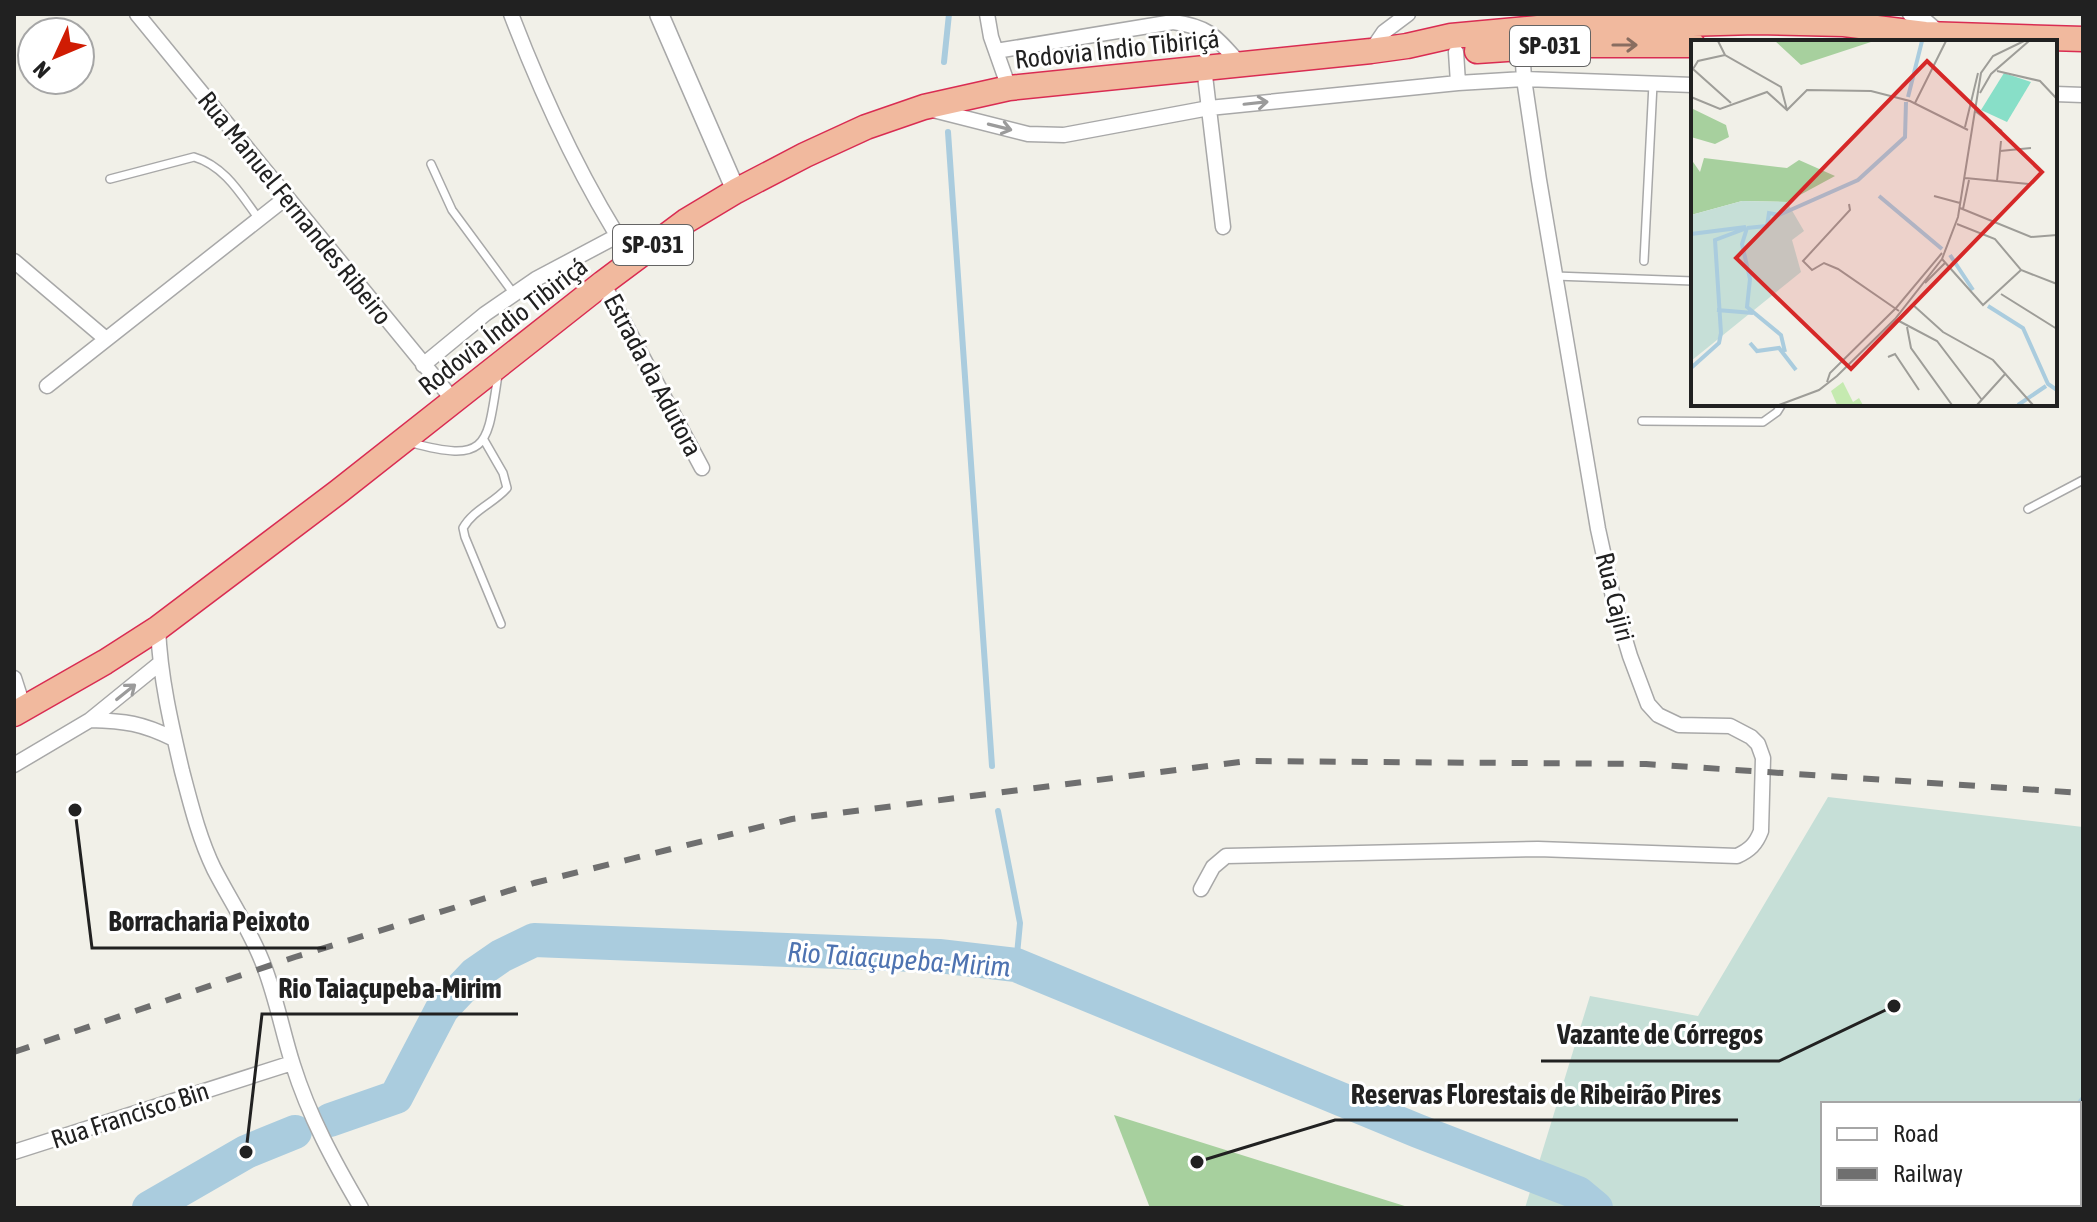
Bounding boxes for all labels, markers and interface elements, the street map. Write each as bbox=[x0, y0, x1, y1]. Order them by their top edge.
north arrow bbox=[16, 16, 96, 96]
street label: Rodovia Índio Tibiriçá bbox=[1013, 23, 1221, 75]
road number: SP-031 bbox=[1510, 26, 1590, 66]
one-way arrow bbox=[1611, 37, 1638, 53]
inset map bbox=[1691, 40, 2057, 406]
text: N bbox=[28, 56, 55, 84]
street label: Rua Manuel Fernandes Ribeiro bbox=[192, 86, 398, 330]
one-way arrow bbox=[1242, 96, 1269, 111]
one-way arrow bbox=[986, 120, 1012, 135]
road number: SP-031 bbox=[613, 225, 693, 265]
street label: Rodovia Índio Tibiriçá bbox=[413, 251, 593, 401]
street label: Estrada da Adutora bbox=[598, 289, 708, 461]
street label: Rua Cajiri bbox=[1589, 549, 1641, 645]
one-way arrow bbox=[115, 683, 136, 701]
callout: Borracharia Peixoto bbox=[92, 896, 326, 948]
text: Borracharia Peixoto bbox=[108, 905, 310, 937]
water label: Rio Taiaçupeba-Mirim bbox=[786, 935, 1012, 983]
callout: Rio Taiaçupeba-Mirim bbox=[262, 962, 518, 1014]
text: Rio Taiaçupeba-Mirim bbox=[278, 972, 502, 1004]
callout: Vazante de Córregos bbox=[1541, 1009, 1779, 1061]
text: Vazante de Córregos bbox=[1556, 1018, 1763, 1050]
callout: Reservas Florestais de Ribeirão Pires bbox=[1335, 1068, 1738, 1120]
street label: Rua Francisco Bin bbox=[47, 1075, 213, 1155]
text: Reservas Florestais de Ribeirão Pires bbox=[1351, 1078, 1721, 1110]
legend bbox=[1821, 1102, 2081, 1206]
text: Road bbox=[1893, 1120, 1939, 1147]
text: Railway bbox=[1893, 1160, 1963, 1187]

